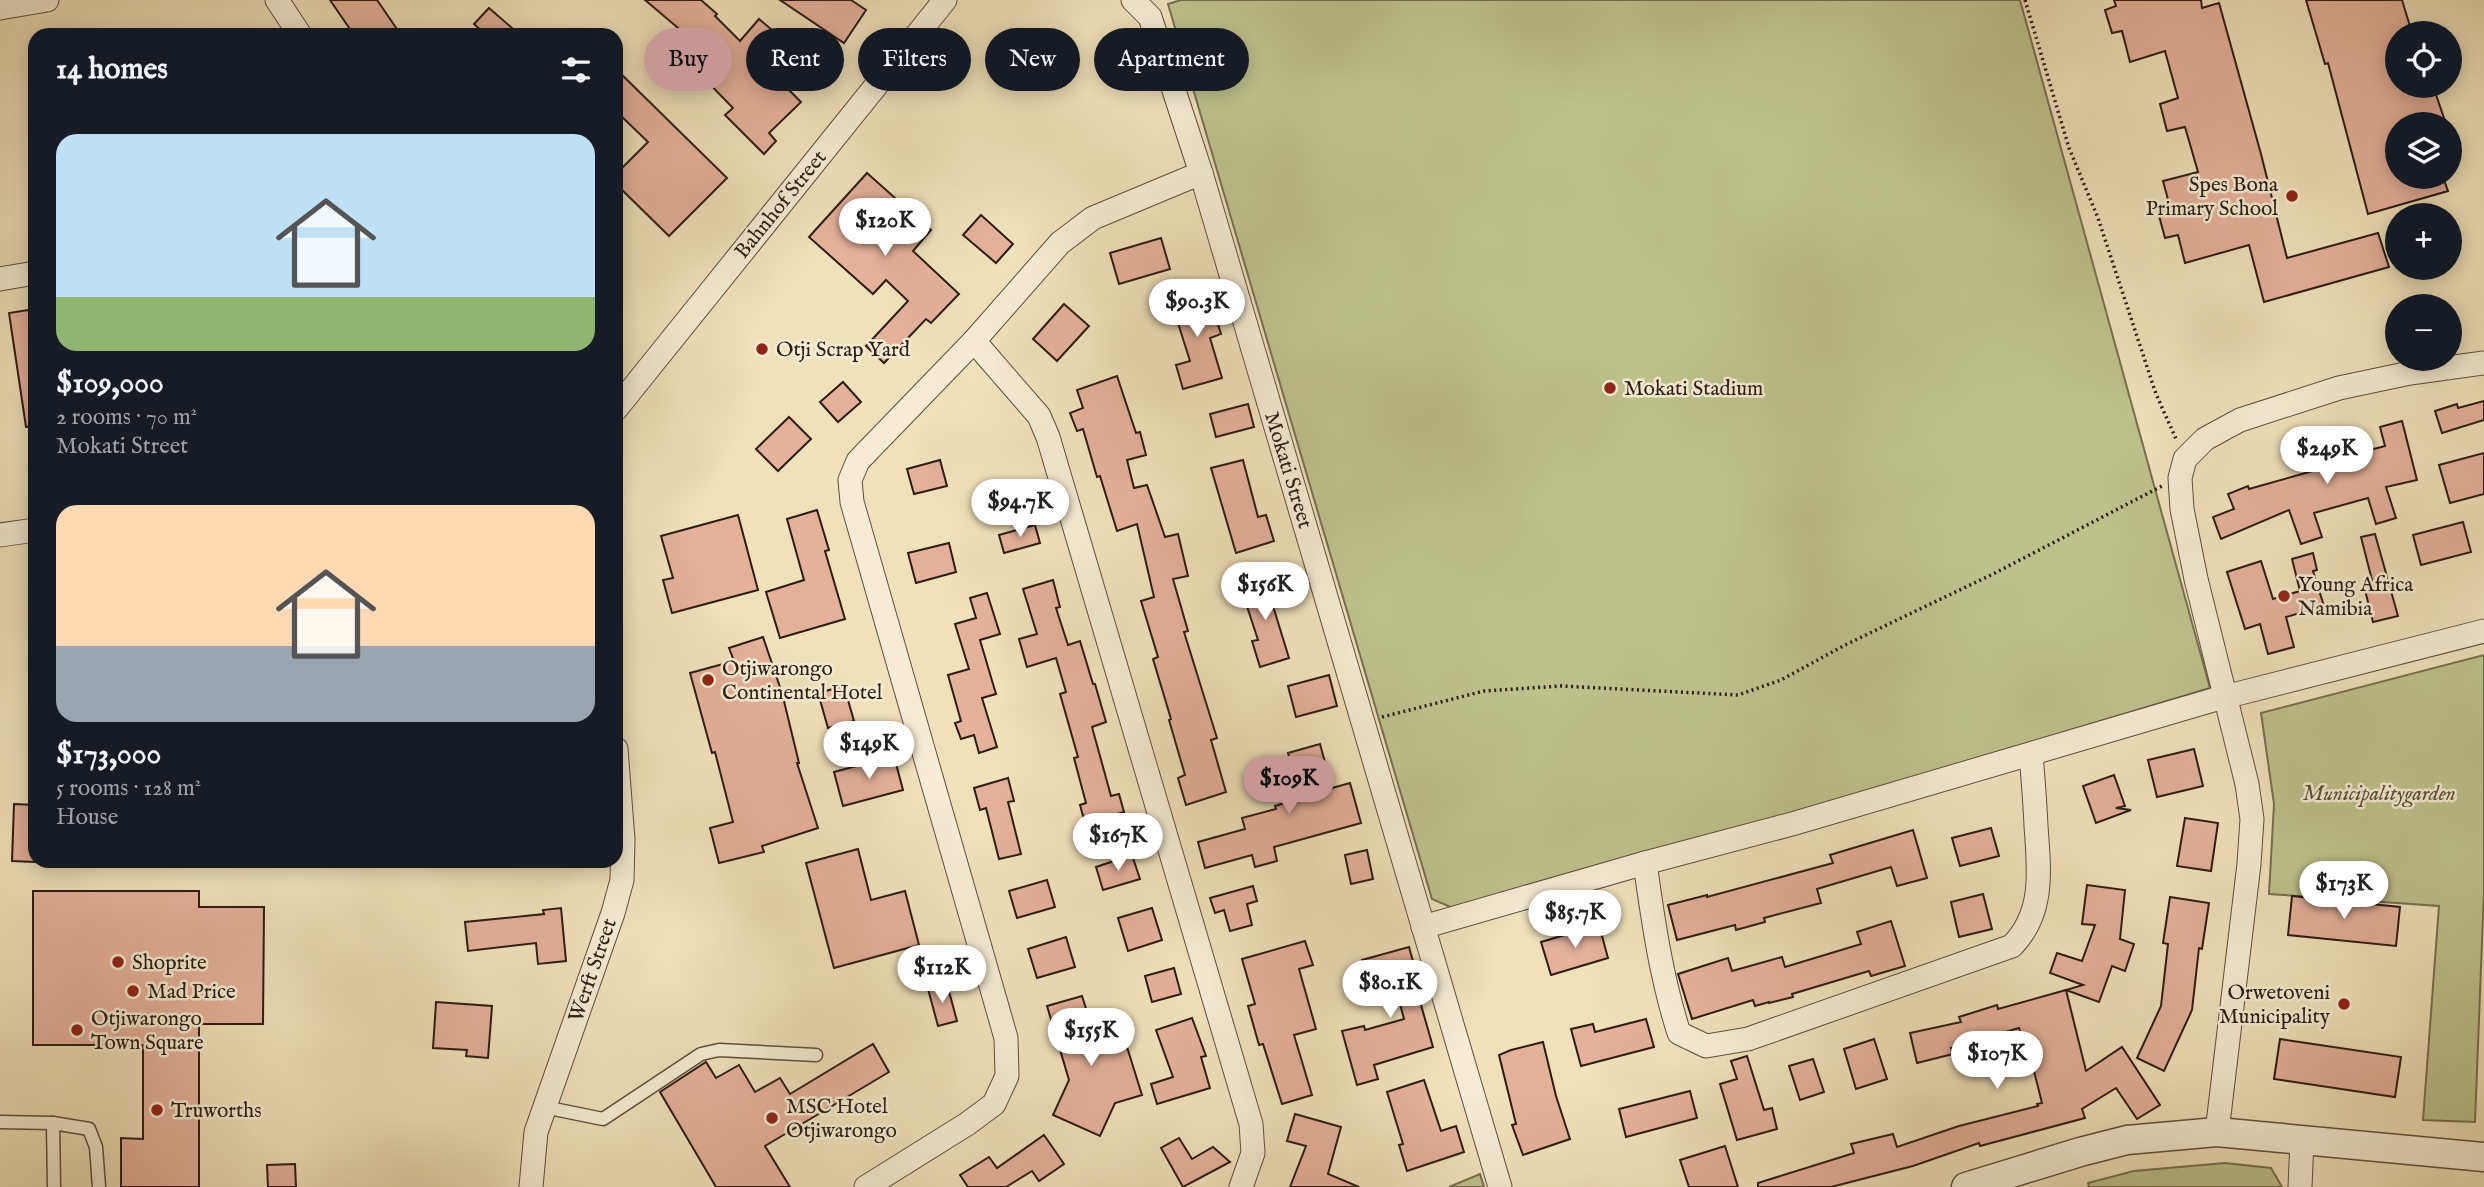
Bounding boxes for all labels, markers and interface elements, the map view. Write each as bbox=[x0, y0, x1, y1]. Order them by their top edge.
map controls bbox=[2385, 21, 2462, 371]
button: locate bbox=[2385, 21, 2462, 98]
chip: Buy bbox=[644, 28, 732, 91]
chip: Rent bbox=[746, 28, 844, 91]
chip: Filters bbox=[858, 28, 971, 91]
chip: New bbox=[985, 28, 1080, 91]
chip: Apartment bbox=[1094, 28, 1249, 91]
text: 14 homes bbox=[56, 51, 168, 89]
icon: filters bbox=[557, 51, 595, 89]
button: layers bbox=[2385, 112, 2462, 189]
street label: Bahnhof Street bbox=[729, 145, 833, 265]
place label: Spes Bona Primary School bbox=[2145, 172, 2279, 223]
icon: home bbox=[263, 180, 389, 306]
marker: Spes Bona Primary School bbox=[2284, 188, 2300, 204]
pin: $120K bbox=[836, 198, 934, 258]
button: + bbox=[2385, 203, 2462, 280]
text: $120K bbox=[855, 206, 915, 235]
pin: $90.3K bbox=[1140, 280, 1254, 339]
text: $90.3K bbox=[1165, 287, 1229, 316]
button: − bbox=[2385, 294, 2462, 371]
place label: Otji Scrap Yard bbox=[776, 337, 911, 364]
marker: Otji Scrap Yard bbox=[754, 341, 770, 357]
text: $109,000 bbox=[56, 365, 164, 403]
place label: Mokati Stadium bbox=[1624, 376, 1763, 403]
marker: Mokati Stadium bbox=[1602, 380, 1618, 396]
text: 2 rooms · 70 m² bbox=[56, 403, 197, 432]
street label: Mokati Street bbox=[1257, 409, 1318, 532]
pin: $249K bbox=[2278, 426, 2376, 486]
text: Mokati Street bbox=[56, 432, 188, 461]
text: $249K bbox=[2296, 434, 2358, 463]
pin: $94.7K bbox=[963, 480, 1077, 539]
text: $94.7K bbox=[987, 487, 1053, 516]
icon: home bbox=[263, 551, 389, 677]
pin: $156K bbox=[1216, 562, 1314, 622]
text: $156K bbox=[1237, 570, 1293, 599]
place label: Young Africa Namibia bbox=[2298, 572, 2414, 623]
marker: Young Africa Namibia bbox=[2276, 588, 2292, 604]
place label: Otjiwarongo Continental Hotel bbox=[722, 656, 883, 707]
marker: Otjiwarongo Continental Hotel bbox=[700, 672, 716, 688]
pin: $149K bbox=[820, 722, 918, 781]
text: $149K bbox=[839, 729, 899, 758]
text: $173,000 bbox=[56, 736, 161, 774]
pin: $109K bbox=[1240, 756, 1338, 816]
text: $109K bbox=[1259, 764, 1319, 793]
text: 5 rooms · 128 m² bbox=[56, 774, 201, 803]
park label: Municipalitygarden bbox=[2302, 781, 2456, 808]
text: House bbox=[56, 803, 118, 832]
pin: $167K bbox=[1069, 814, 1167, 873]
text: $167K bbox=[1089, 821, 1147, 850]
pin: $173K bbox=[2295, 862, 2393, 921]
text: $173K bbox=[2315, 869, 2373, 898]
pin: $85.7K bbox=[1518, 890, 1632, 950]
text: $85.7K bbox=[1544, 898, 1606, 927]
street label: Werft Street bbox=[563, 915, 624, 1026]
pin: $112K bbox=[893, 946, 991, 1005]
place label: Shoprite bbox=[132, 950, 207, 977]
text: $112K bbox=[913, 953, 971, 982]
marker: Shoprite bbox=[110, 954, 126, 970]
pin: $80.1K bbox=[1333, 960, 1447, 1020]
text: $80.1K bbox=[1358, 968, 1422, 997]
place label: Mad Price bbox=[147, 979, 236, 1006]
place label: Orwetoveni Municipality bbox=[2219, 980, 2331, 1031]
marker: Mad Price bbox=[125, 983, 141, 999]
marker: Orwetoveni Municipality bbox=[2336, 996, 2352, 1012]
place label: Otjiwarongo Town Square bbox=[91, 1006, 204, 1057]
pin: $155K bbox=[1042, 1009, 1140, 1068]
text: $155K bbox=[1064, 1016, 1118, 1045]
marker: Otjiwarongo Town Square bbox=[69, 1022, 85, 1038]
pin: $107K bbox=[1948, 1032, 2046, 1091]
text: $107K bbox=[1967, 1039, 2027, 1068]
place label: MSC Hotel Otjiwarongo bbox=[786, 1094, 897, 1145]
place label: Truworths bbox=[171, 1098, 262, 1125]
marker: Truworths bbox=[149, 1102, 165, 1118]
marker: MSC Hotel Otjiwarongo bbox=[764, 1110, 780, 1126]

